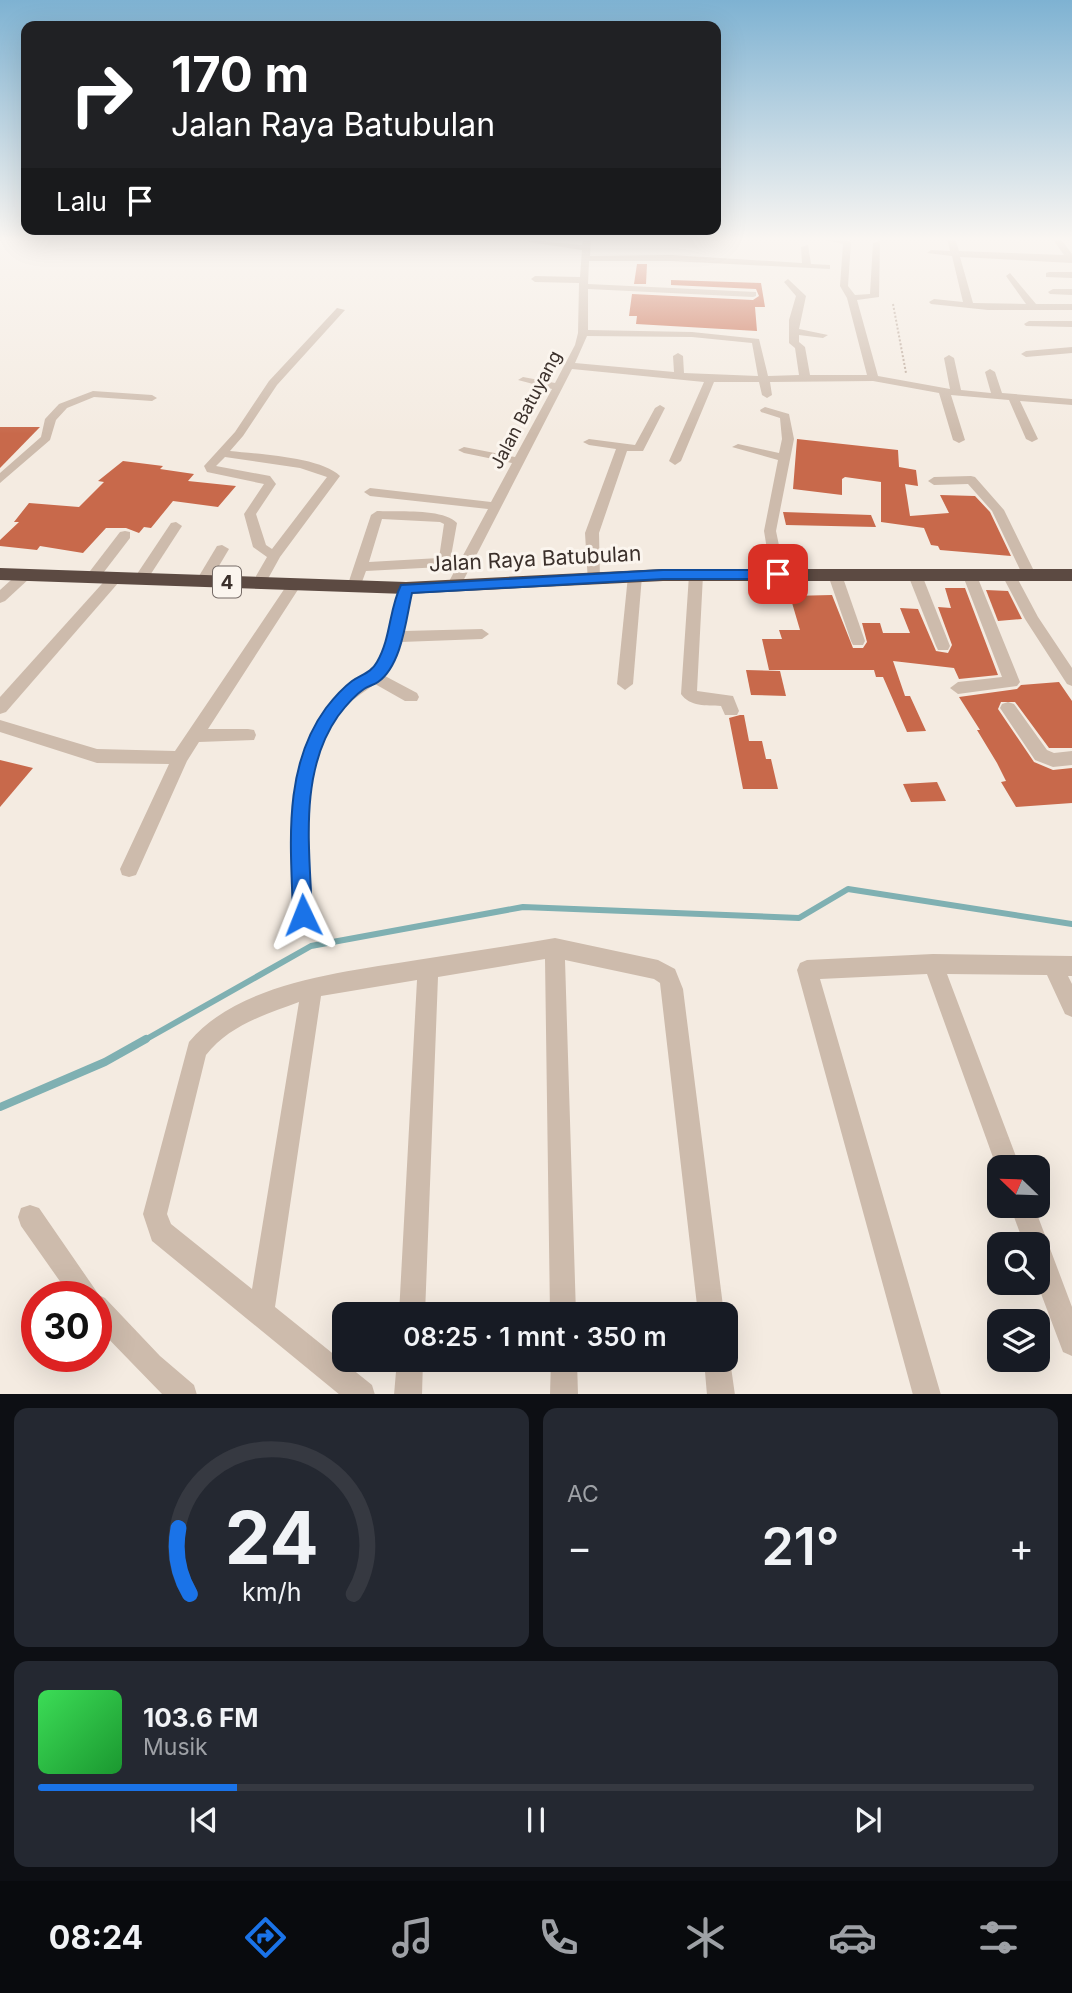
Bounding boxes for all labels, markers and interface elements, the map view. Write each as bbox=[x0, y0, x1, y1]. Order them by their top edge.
text: 170 m bbox=[171, 45, 309, 104]
icon: right bbox=[56, 49, 147, 140]
text: Jalan Raya Batubulan bbox=[171, 105, 495, 144]
icon: arrive bbox=[121, 182, 159, 220]
text: Lalu bbox=[56, 186, 107, 217]
street label: Jalan Batuyang bbox=[486, 347, 566, 472]
street label: Jalan Raya Batubulan bbox=[428, 540, 642, 577]
pin bbox=[748, 544, 808, 604]
icon: arrive bbox=[759, 555, 797, 593]
road number: 4 bbox=[213, 566, 241, 597]
position arrow bbox=[266, 878, 340, 952]
north arrow bbox=[987, 1155, 1050, 1218]
map controls bbox=[987, 1155, 1050, 1372]
button: search bbox=[987, 1232, 1050, 1295]
speed limit sign: 30 bbox=[21, 1281, 112, 1372]
button: layers bbox=[987, 1309, 1050, 1372]
text: 08:25 · 1 mnt · 350 m bbox=[403, 1321, 667, 1352]
text: AC bbox=[567, 1480, 599, 1508]
text: 24 bbox=[225, 1493, 318, 1582]
text: 21° bbox=[761, 1515, 840, 1578]
text: − bbox=[567, 1524, 592, 1570]
text: + bbox=[1009, 1524, 1034, 1570]
text: km/h bbox=[242, 1576, 301, 1606]
text: 103.6 FM bbox=[143, 1702, 258, 1733]
text: Musik bbox=[143, 1733, 208, 1761]
icon: previous bbox=[185, 1801, 223, 1839]
icon: pause bbox=[517, 1801, 555, 1839]
icon: next bbox=[849, 1801, 887, 1839]
icon: directions bbox=[241, 1913, 290, 1962]
icon: music bbox=[388, 1913, 437, 1962]
icon: phone bbox=[534, 1913, 583, 1962]
icon: climate bbox=[681, 1913, 730, 1962]
icon: car bbox=[828, 1913, 877, 1962]
icon: filters bbox=[974, 1913, 1023, 1962]
text: 08:24 bbox=[49, 1918, 143, 1957]

